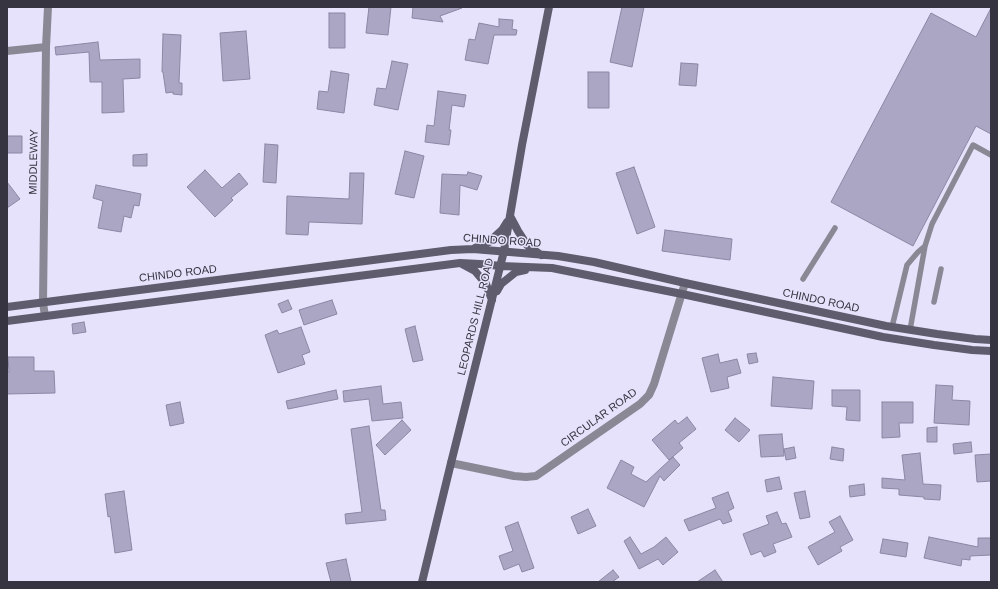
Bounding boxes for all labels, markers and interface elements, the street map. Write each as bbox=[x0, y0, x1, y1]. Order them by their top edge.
street label: MIDDLEWAY bbox=[27, 129, 41, 195]
street label: CHINDO ROAD bbox=[463, 232, 541, 250]
street label: LEOPARDS HILL ROAD bbox=[455, 257, 497, 377]
street label: CHINDO ROAD bbox=[138, 263, 218, 285]
street label: CHINDO ROAD bbox=[781, 286, 861, 316]
street label: CIRCULAR ROAD bbox=[558, 386, 640, 450]

